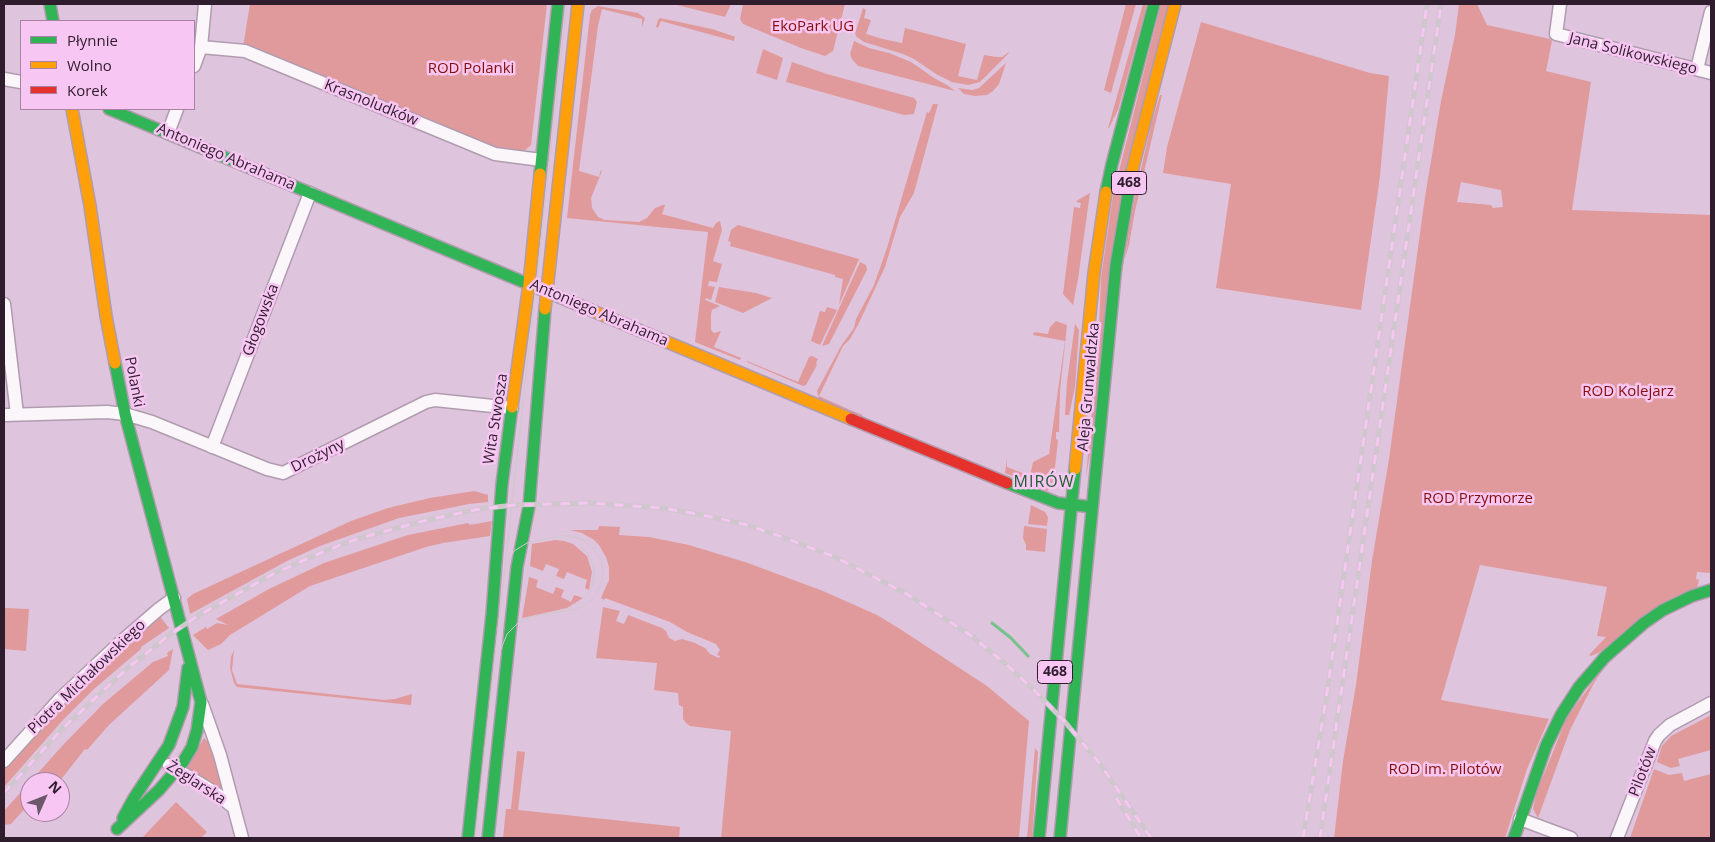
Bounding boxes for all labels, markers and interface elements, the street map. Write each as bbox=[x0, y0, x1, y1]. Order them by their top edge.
park label: EkoPark UG bbox=[772, 18, 854, 36]
legend bbox=[20, 20, 195, 110]
street label: Jana Solikowskiego bbox=[1567, 29, 1699, 79]
text: Płynnie bbox=[67, 30, 118, 50]
text: Wolno bbox=[67, 55, 112, 75]
park label: ROD Polanki bbox=[428, 60, 514, 78]
street label: Krasnoludków bbox=[321, 76, 421, 130]
text: Korek bbox=[67, 80, 108, 100]
street label: Antoniego Abrahama bbox=[154, 120, 298, 194]
road number: 468 bbox=[1112, 172, 1146, 194]
street label: Antoniego Abrahama bbox=[527, 276, 671, 350]
street label: Głogowska bbox=[239, 281, 283, 359]
street label: Aleja Grunwaldzka bbox=[1074, 322, 1104, 452]
street label: Polanki bbox=[120, 355, 148, 409]
street label: Wita Stwosza bbox=[480, 372, 512, 466]
park label: ROD Kolejarz bbox=[1582, 383, 1674, 401]
street label: Drożyny bbox=[288, 435, 348, 477]
district label: MIRÓW bbox=[1013, 472, 1075, 492]
park label: ROD Przymorze bbox=[1423, 490, 1533, 508]
street label: Piotra Michałowskiego bbox=[25, 616, 149, 738]
road number: 468 bbox=[1038, 660, 1072, 684]
street label: Pilotów bbox=[1625, 745, 1661, 799]
street label: Żeglarska bbox=[163, 757, 229, 809]
park label: ROD im. Pilotów bbox=[1389, 761, 1501, 779]
north arrow bbox=[20, 772, 70, 822]
text: N bbox=[45, 776, 66, 798]

